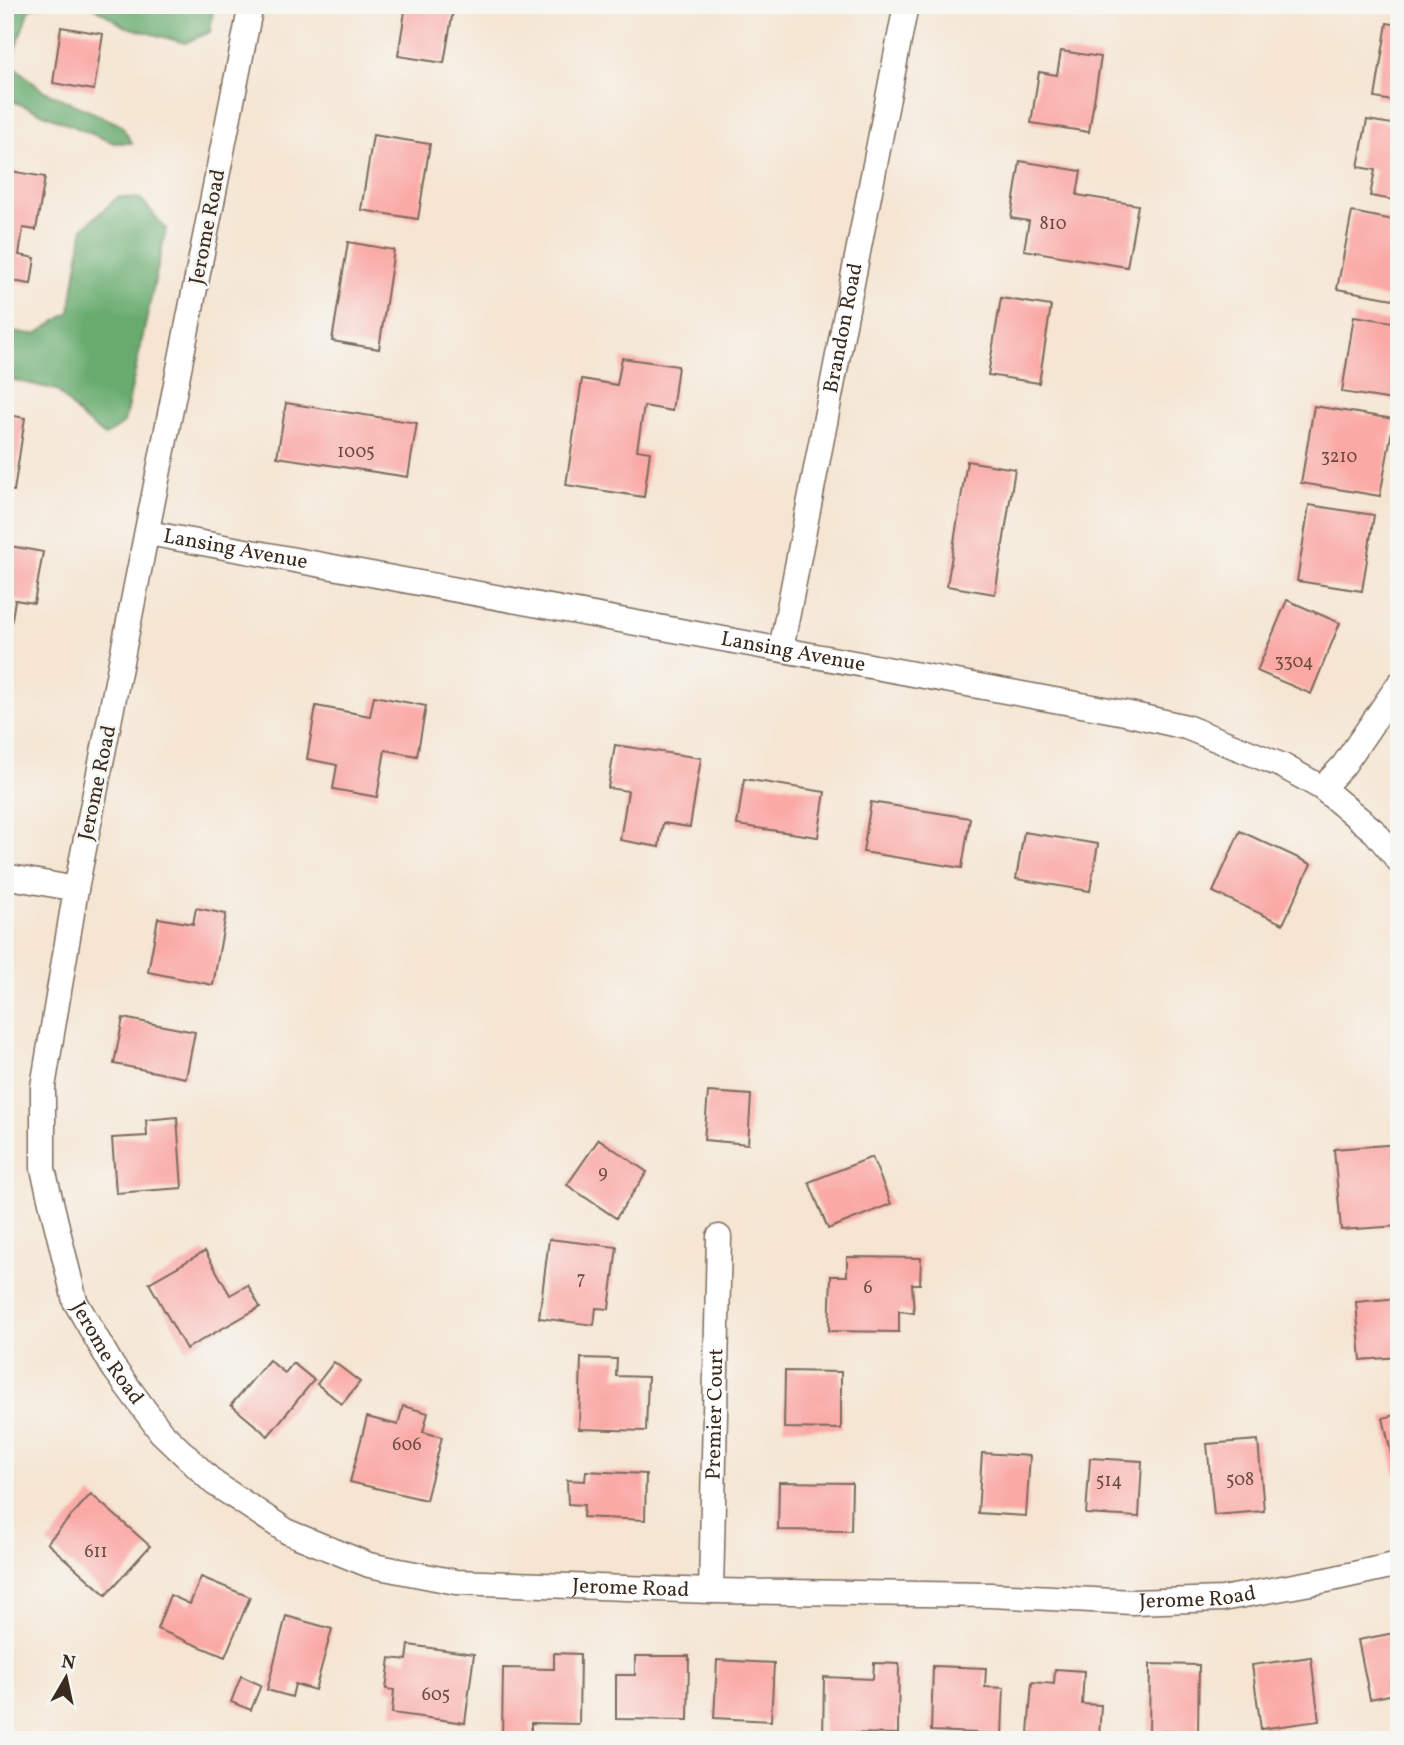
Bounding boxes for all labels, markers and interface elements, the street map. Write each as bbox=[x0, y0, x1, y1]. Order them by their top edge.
street label: Jerome Road bbox=[183, 167, 233, 287]
house number: 810 bbox=[1040, 212, 1067, 237]
street label: Brandon Road bbox=[816, 260, 870, 396]
house number: 1005 bbox=[337, 440, 375, 465]
house number: 3210 bbox=[1321, 445, 1358, 470]
street label: Lansing Avenue bbox=[161, 522, 310, 577]
street label: Lansing Avenue bbox=[719, 624, 868, 679]
house number: 3304 bbox=[1274, 650, 1314, 675]
street label: Jerome Road bbox=[72, 723, 124, 843]
house number: 9 bbox=[598, 1161, 608, 1186]
house number: 7 bbox=[577, 1267, 585, 1292]
house number: 6 bbox=[863, 1276, 873, 1301]
street label: Jerome Road bbox=[64, 1296, 151, 1411]
street label: Premier Court bbox=[699, 1348, 731, 1480]
house number: 606 bbox=[392, 1433, 422, 1458]
house number: 508 bbox=[1226, 1468, 1254, 1493]
house number: 514 bbox=[1096, 1469, 1122, 1494]
house number: 611 bbox=[84, 1540, 108, 1565]
street label: Jerome Road bbox=[572, 1572, 690, 1605]
street label: Jerome Road bbox=[1139, 1579, 1258, 1616]
north arrow bbox=[32, 1644, 102, 1714]
text: N bbox=[59, 1649, 77, 1677]
house number: 605 bbox=[422, 1683, 450, 1708]

